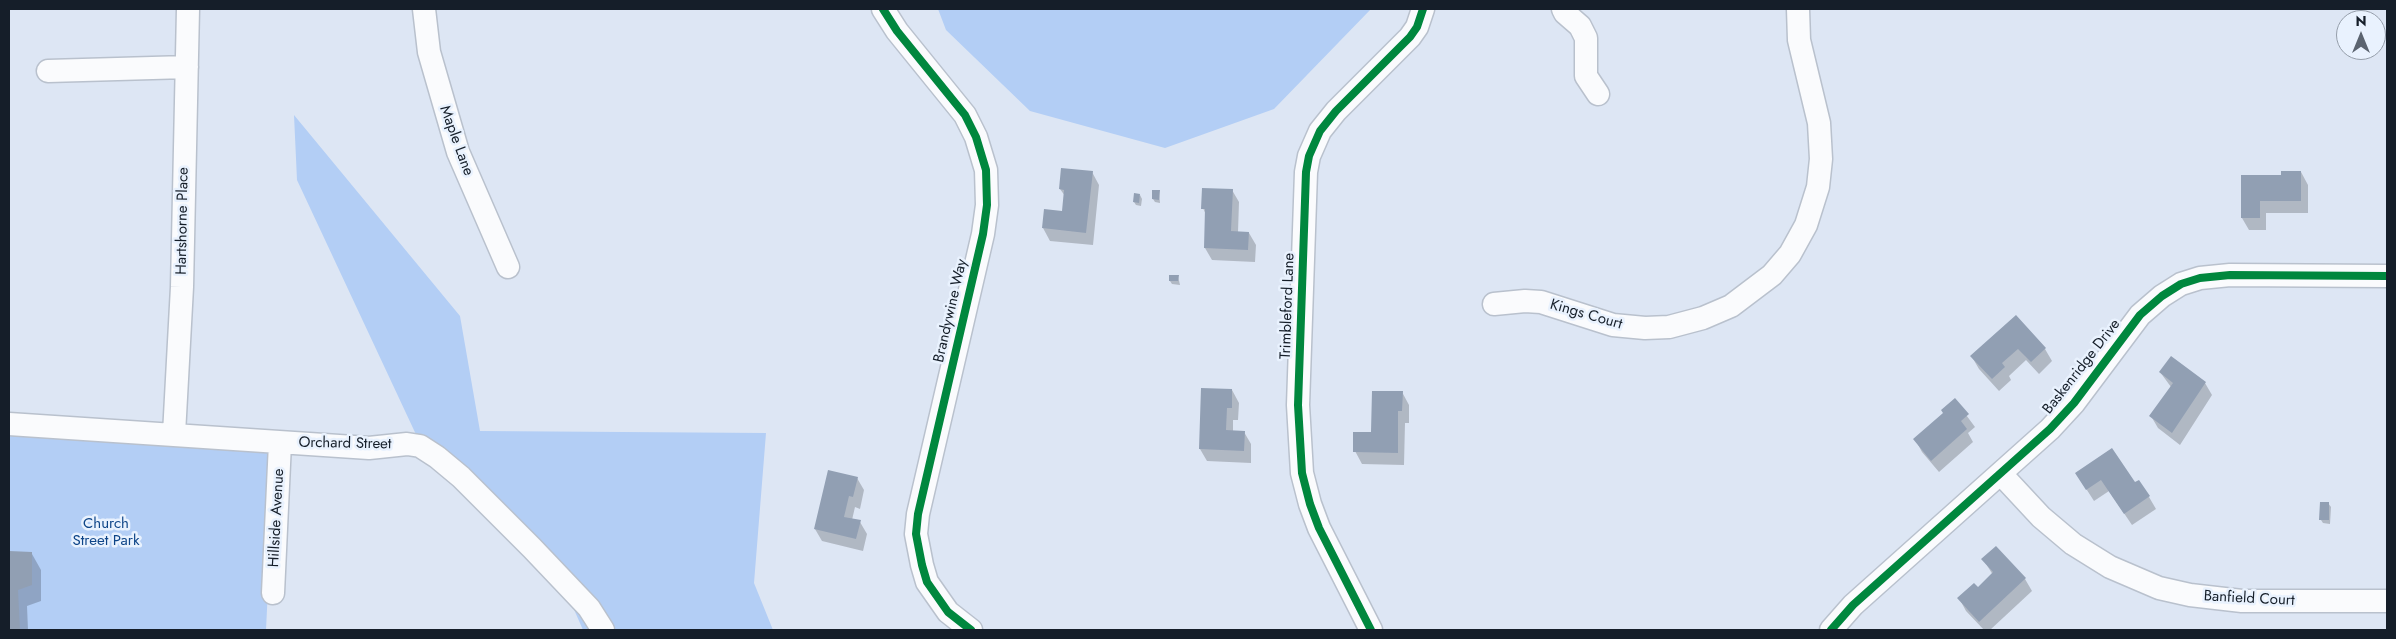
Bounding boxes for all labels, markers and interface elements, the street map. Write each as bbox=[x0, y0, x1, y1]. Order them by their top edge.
north arrow bbox=[2336, 10, 2386, 60]
text: N bbox=[2355, 11, 2367, 31]
street label: Maple Lane bbox=[435, 104, 477, 178]
street label: Hartshorne Place bbox=[173, 167, 193, 275]
street label: Trimbleford Lane bbox=[1277, 252, 1299, 360]
street label: Brandywine Way bbox=[930, 258, 972, 364]
street label: Kings Court bbox=[1548, 296, 1624, 334]
street label: Baskenridge Drive bbox=[2039, 316, 2125, 418]
street label: Orchard Street bbox=[298, 434, 392, 454]
street label: Hillside Avenue bbox=[265, 468, 289, 568]
park label: Church Street Park bbox=[72, 515, 140, 550]
street label: Banfield Court bbox=[2203, 588, 2295, 610]

